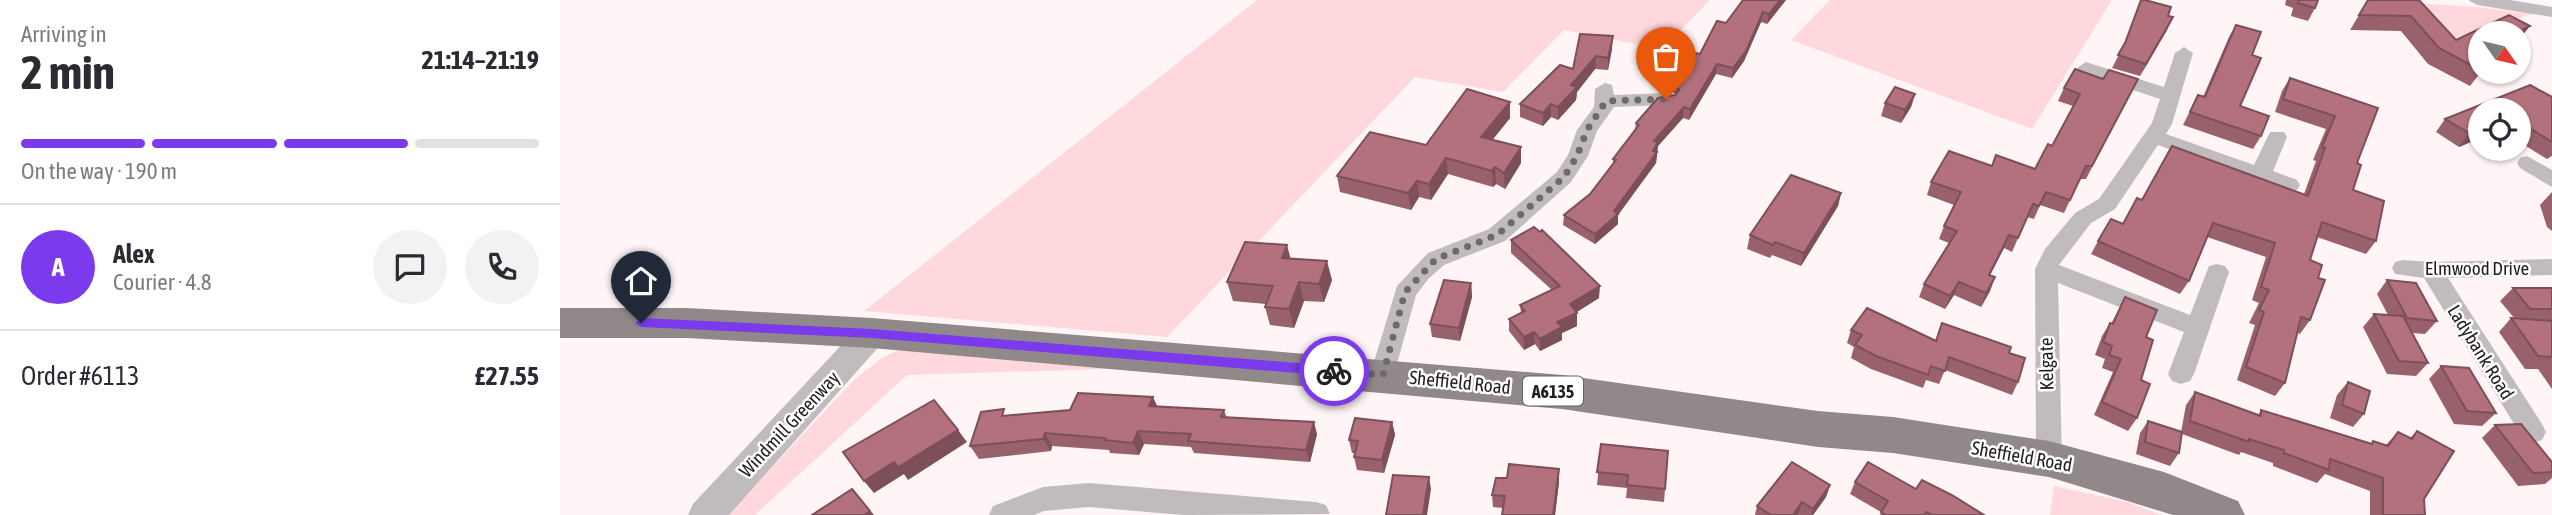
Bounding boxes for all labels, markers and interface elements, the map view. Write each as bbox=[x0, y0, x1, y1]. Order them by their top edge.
text: Arriving in bbox=[21, 21, 107, 47]
north arrow bbox=[2468, 21, 2530, 84]
map controls bbox=[2468, 21, 2531, 161]
pin bbox=[1636, 27, 1696, 99]
icon: bag bbox=[1647, 38, 1685, 76]
text: 21:14–21:19 bbox=[422, 45, 539, 75]
text: 2 min bbox=[21, 46, 115, 99]
button: locate bbox=[2468, 98, 2531, 161]
text: On the way · 190 m bbox=[21, 158, 177, 184]
button: chat bbox=[373, 230, 447, 304]
button: phone bbox=[465, 230, 539, 304]
text: Alex bbox=[113, 239, 154, 269]
pin bbox=[611, 251, 671, 323]
text: A bbox=[52, 252, 64, 282]
street label: Elmwood Drive bbox=[2425, 257, 2529, 279]
icon: home bbox=[622, 262, 660, 300]
text: Courier · 4.8 bbox=[113, 269, 212, 295]
street label: Ladybank Road bbox=[2443, 301, 2519, 403]
courier bbox=[1299, 336, 1369, 406]
street label: Kelgate bbox=[2035, 337, 2057, 391]
icon: bike bbox=[1315, 352, 1353, 390]
text: Order #6113 bbox=[21, 361, 140, 391]
text: £27.55 bbox=[475, 361, 539, 391]
street label: Windmill Greenway bbox=[734, 366, 844, 482]
street label: Sheffield Road bbox=[1408, 366, 1512, 398]
road number: A6135 bbox=[1523, 376, 1583, 405]
street label: Sheffield Road bbox=[1970, 436, 2074, 476]

